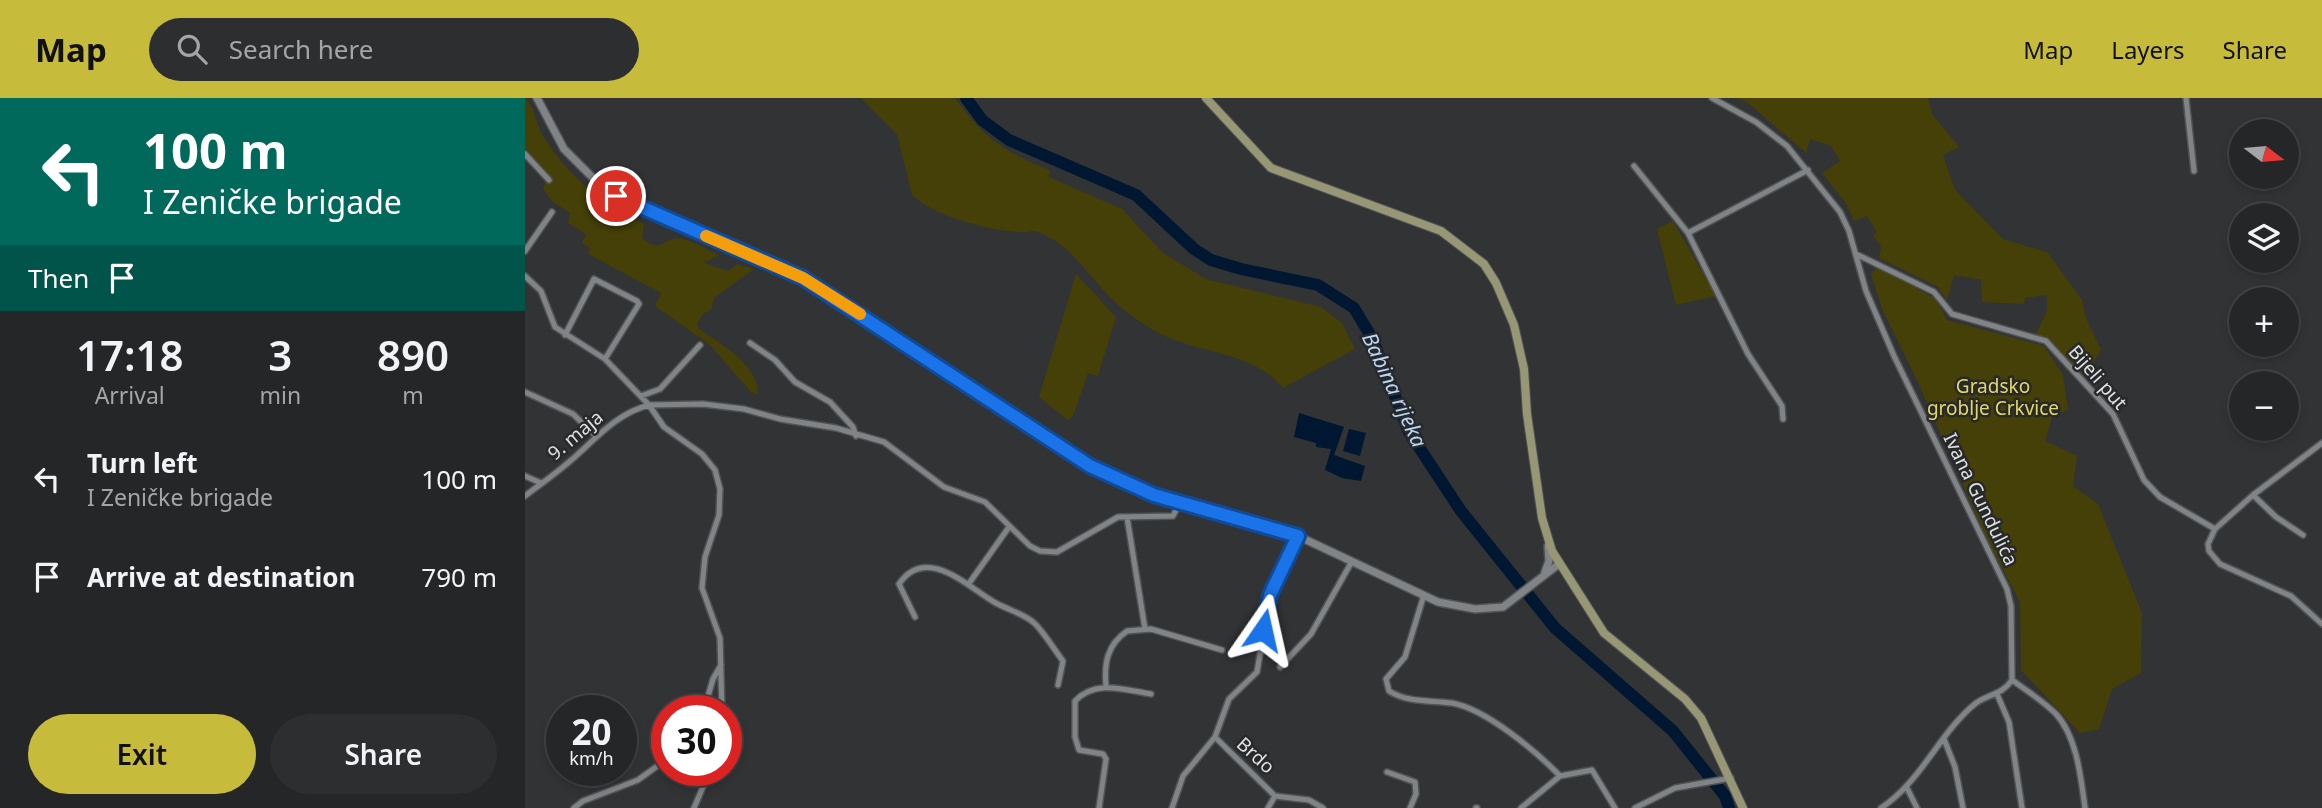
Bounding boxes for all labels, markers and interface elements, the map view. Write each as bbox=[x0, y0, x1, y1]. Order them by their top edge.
search box bbox=[149, 18, 639, 81]
text: Map bbox=[35, 27, 107, 72]
icon: search bbox=[173, 30, 211, 68]
text: Search here bbox=[229, 31, 373, 67]
text: Map bbox=[2023, 33, 2073, 66]
text: Layers bbox=[2111, 33, 2185, 66]
text: Share bbox=[2223, 33, 2287, 66]
text: 100 m bbox=[143, 117, 288, 183]
north arrow bbox=[2229, 119, 2299, 189]
map controls bbox=[2229, 119, 2299, 441]
icon: left bbox=[28, 126, 119, 217]
pin bbox=[586, 166, 646, 226]
icon: arrive bbox=[597, 177, 635, 215]
text: I Zeničke brigade bbox=[143, 180, 402, 223]
button: layers bbox=[2229, 203, 2299, 273]
icon: arrive bbox=[103, 259, 141, 297]
text: Then bbox=[28, 260, 89, 296]
button: + bbox=[2229, 287, 2299, 357]
text: 17:18 bbox=[76, 326, 184, 383]
text: 3 bbox=[268, 326, 292, 383]
text: 890 bbox=[377, 326, 449, 383]
water label: Babina rijeka bbox=[1356, 328, 1434, 452]
street label: Bijeli put bbox=[2063, 339, 2133, 415]
button: − bbox=[2229, 371, 2299, 441]
park label: Gradsko groblje Crkvice bbox=[1927, 373, 2059, 421]
text: Arrival bbox=[95, 379, 165, 411]
text: min bbox=[259, 379, 301, 411]
text: m bbox=[402, 379, 424, 411]
street label: 9. maja bbox=[542, 404, 608, 466]
street label: Ivana Gundulića bbox=[1938, 428, 2024, 570]
text: Turn left bbox=[87, 445, 198, 481]
icon: left bbox=[28, 460, 66, 498]
text: 100 m bbox=[421, 461, 497, 497]
text: I Zeničke brigade bbox=[87, 481, 273, 513]
icon: arrive bbox=[28, 558, 66, 596]
text: Arrive at destination bbox=[87, 559, 356, 595]
text: 790 m bbox=[421, 559, 497, 595]
position arrow bbox=[1226, 593, 1300, 667]
speed limit sign: 30 bbox=[651, 695, 742, 786]
text: 20 bbox=[571, 708, 612, 755]
button: Exit bbox=[28, 714, 256, 794]
button: Share bbox=[270, 714, 497, 794]
street label: Brdo bbox=[1231, 731, 1281, 779]
text: km/h bbox=[569, 746, 614, 770]

